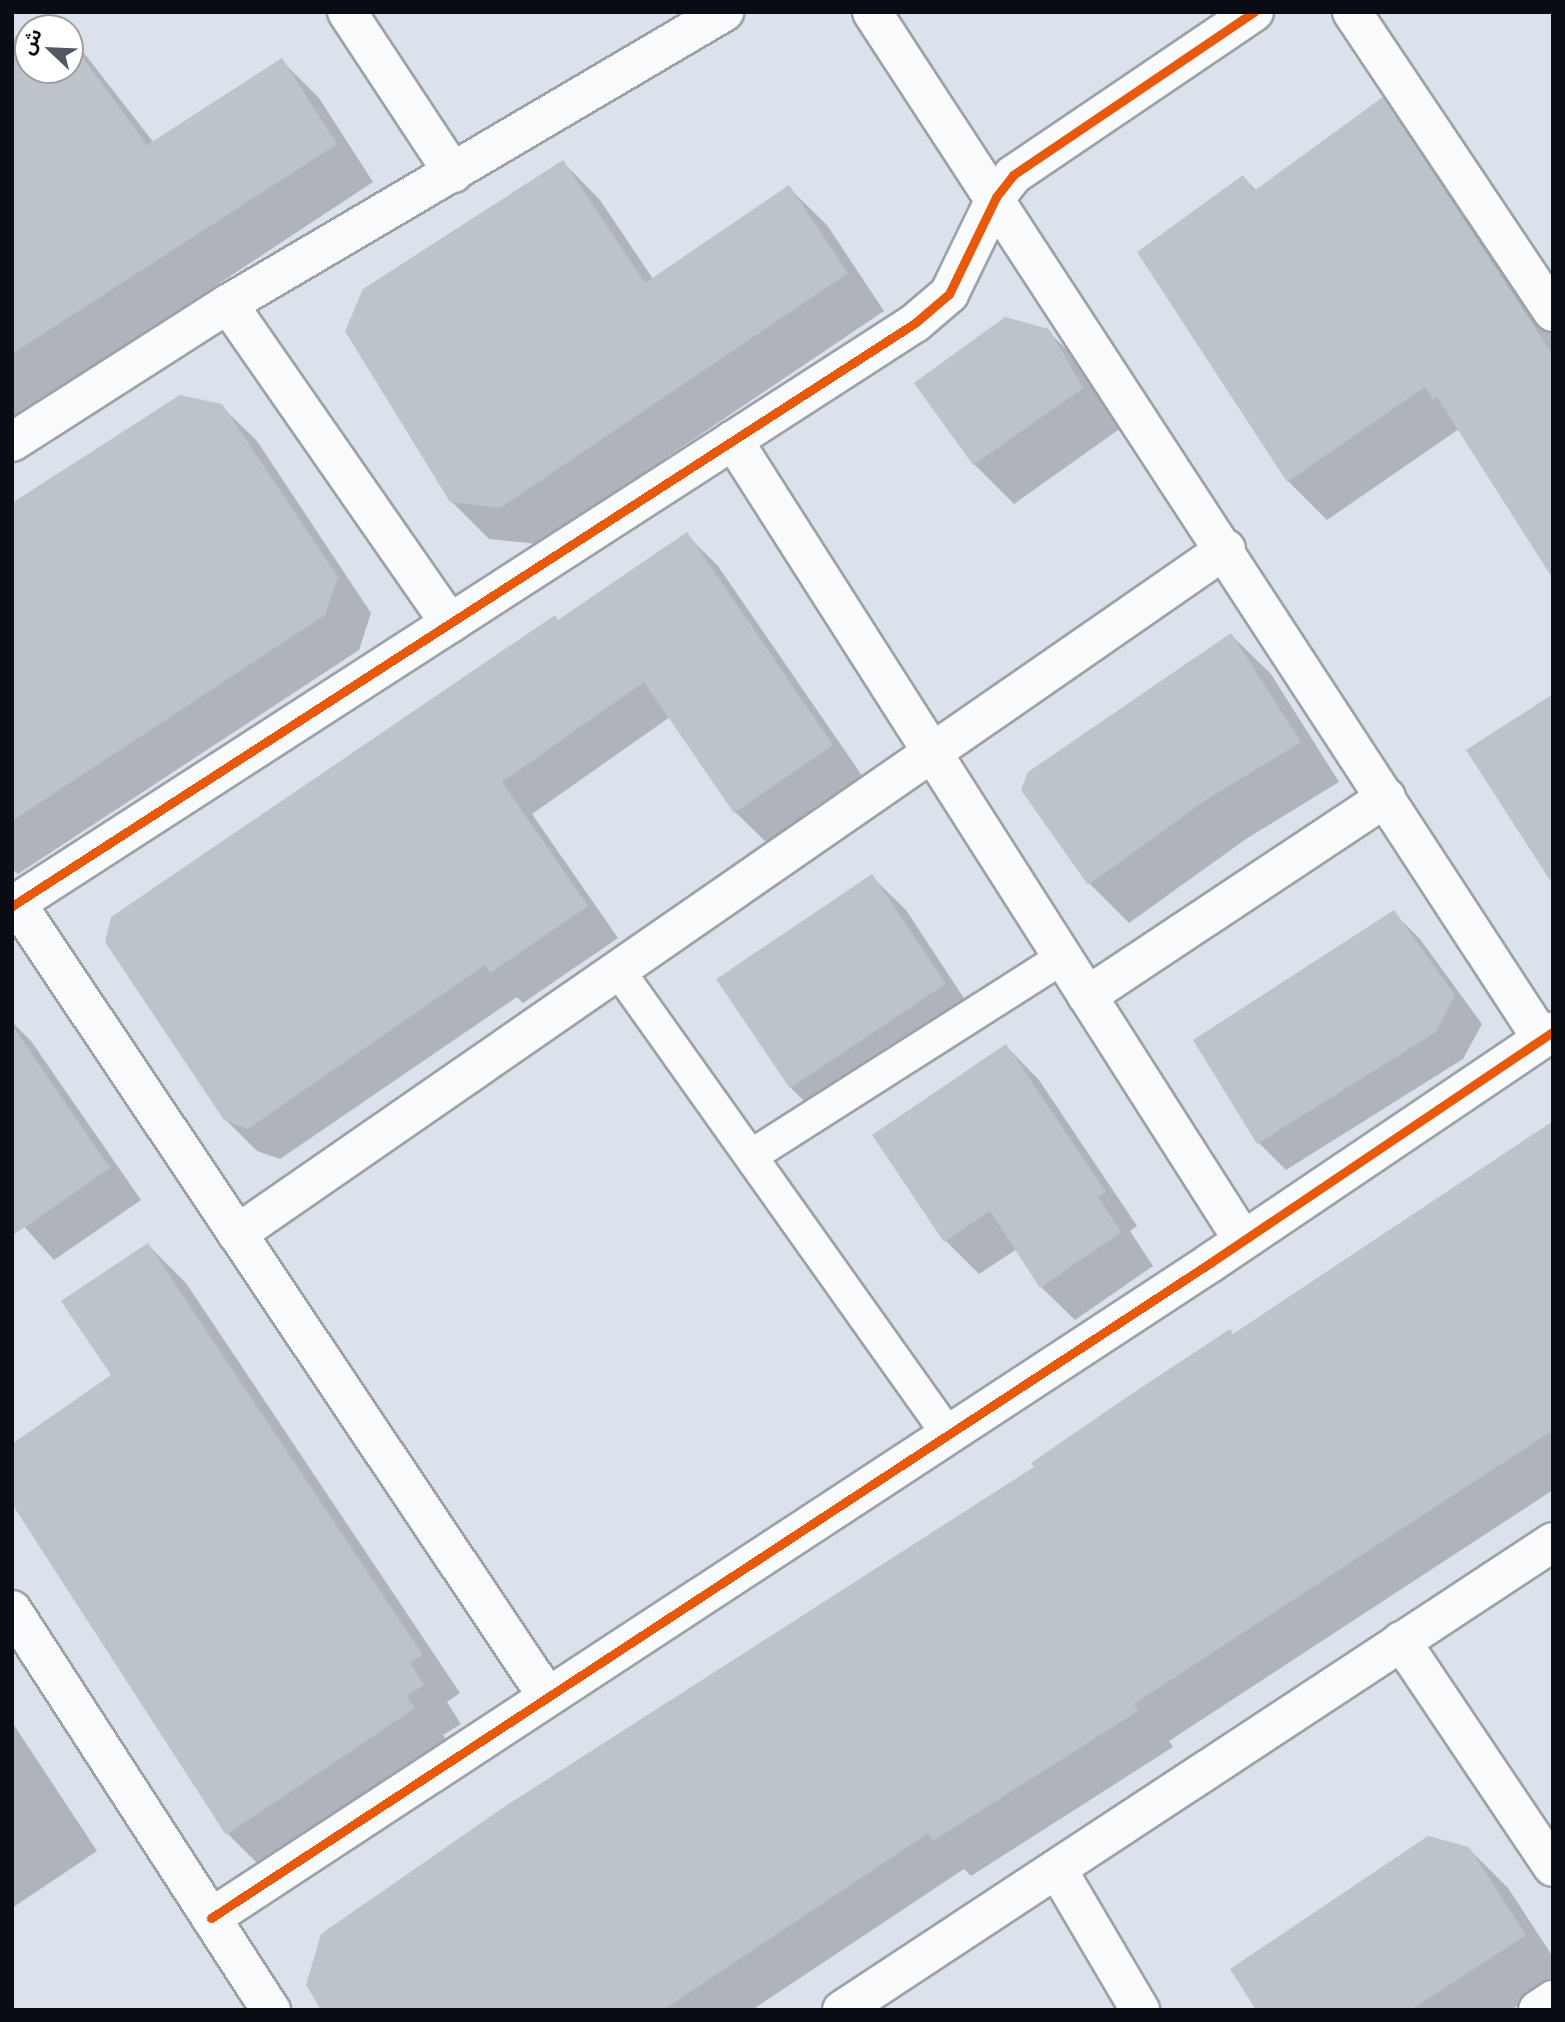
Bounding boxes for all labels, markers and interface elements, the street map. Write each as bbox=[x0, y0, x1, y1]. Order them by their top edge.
north arrow bbox=[14, 14, 84, 84]
text: ش bbox=[16, 25, 46, 57]

